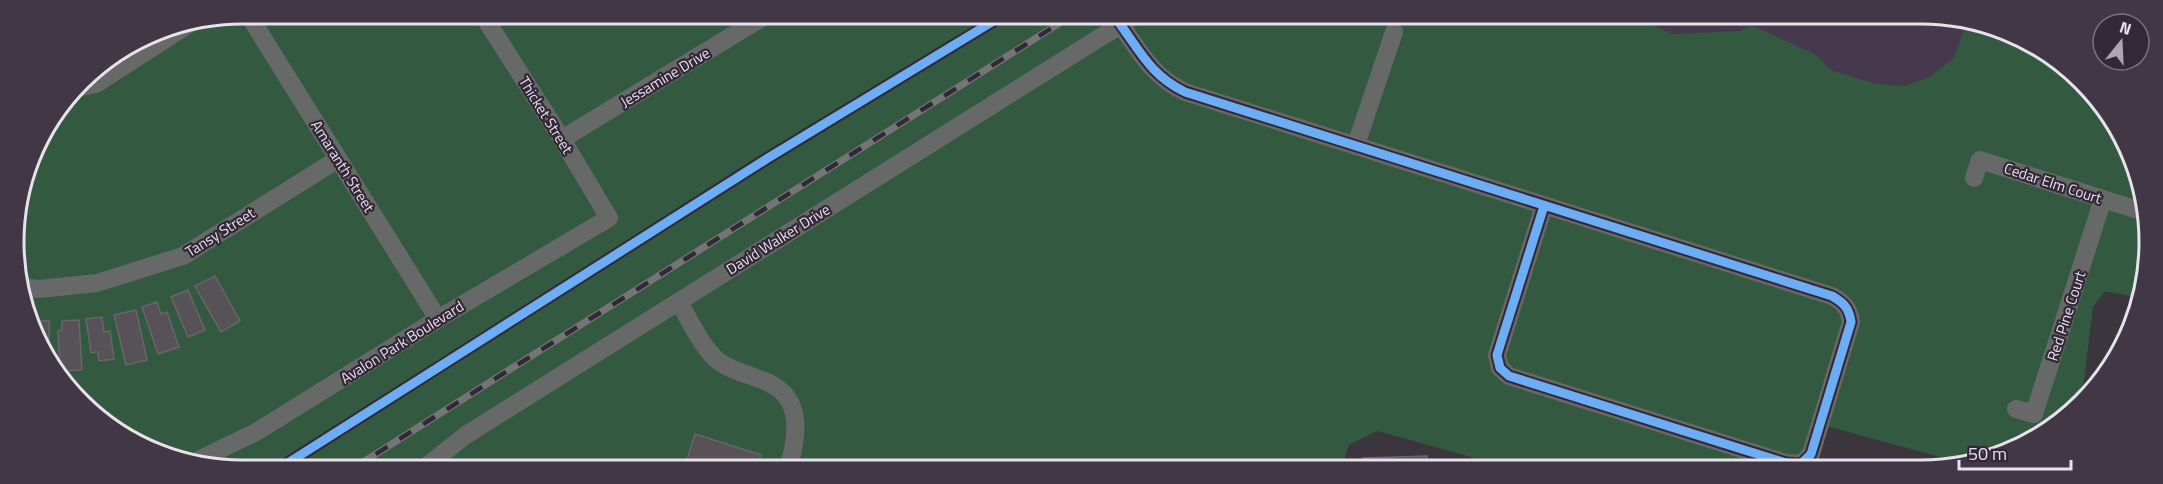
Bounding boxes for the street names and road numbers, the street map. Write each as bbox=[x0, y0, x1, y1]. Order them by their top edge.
street label: Jessamine Drive bbox=[616, 41, 714, 113]
street label: Thicket Street bbox=[513, 72, 579, 159]
street label: Amaranth Street bbox=[305, 115, 381, 217]
street label: Cedar Elm Court bbox=[2001, 156, 2106, 210]
street label: David Walker Drive bbox=[722, 198, 834, 280]
street label: Tansy Street bbox=[181, 201, 260, 262]
street label: Red Pine Court bbox=[2041, 267, 2092, 364]
street label: Avalon Park Boulevard bbox=[336, 295, 468, 389]

